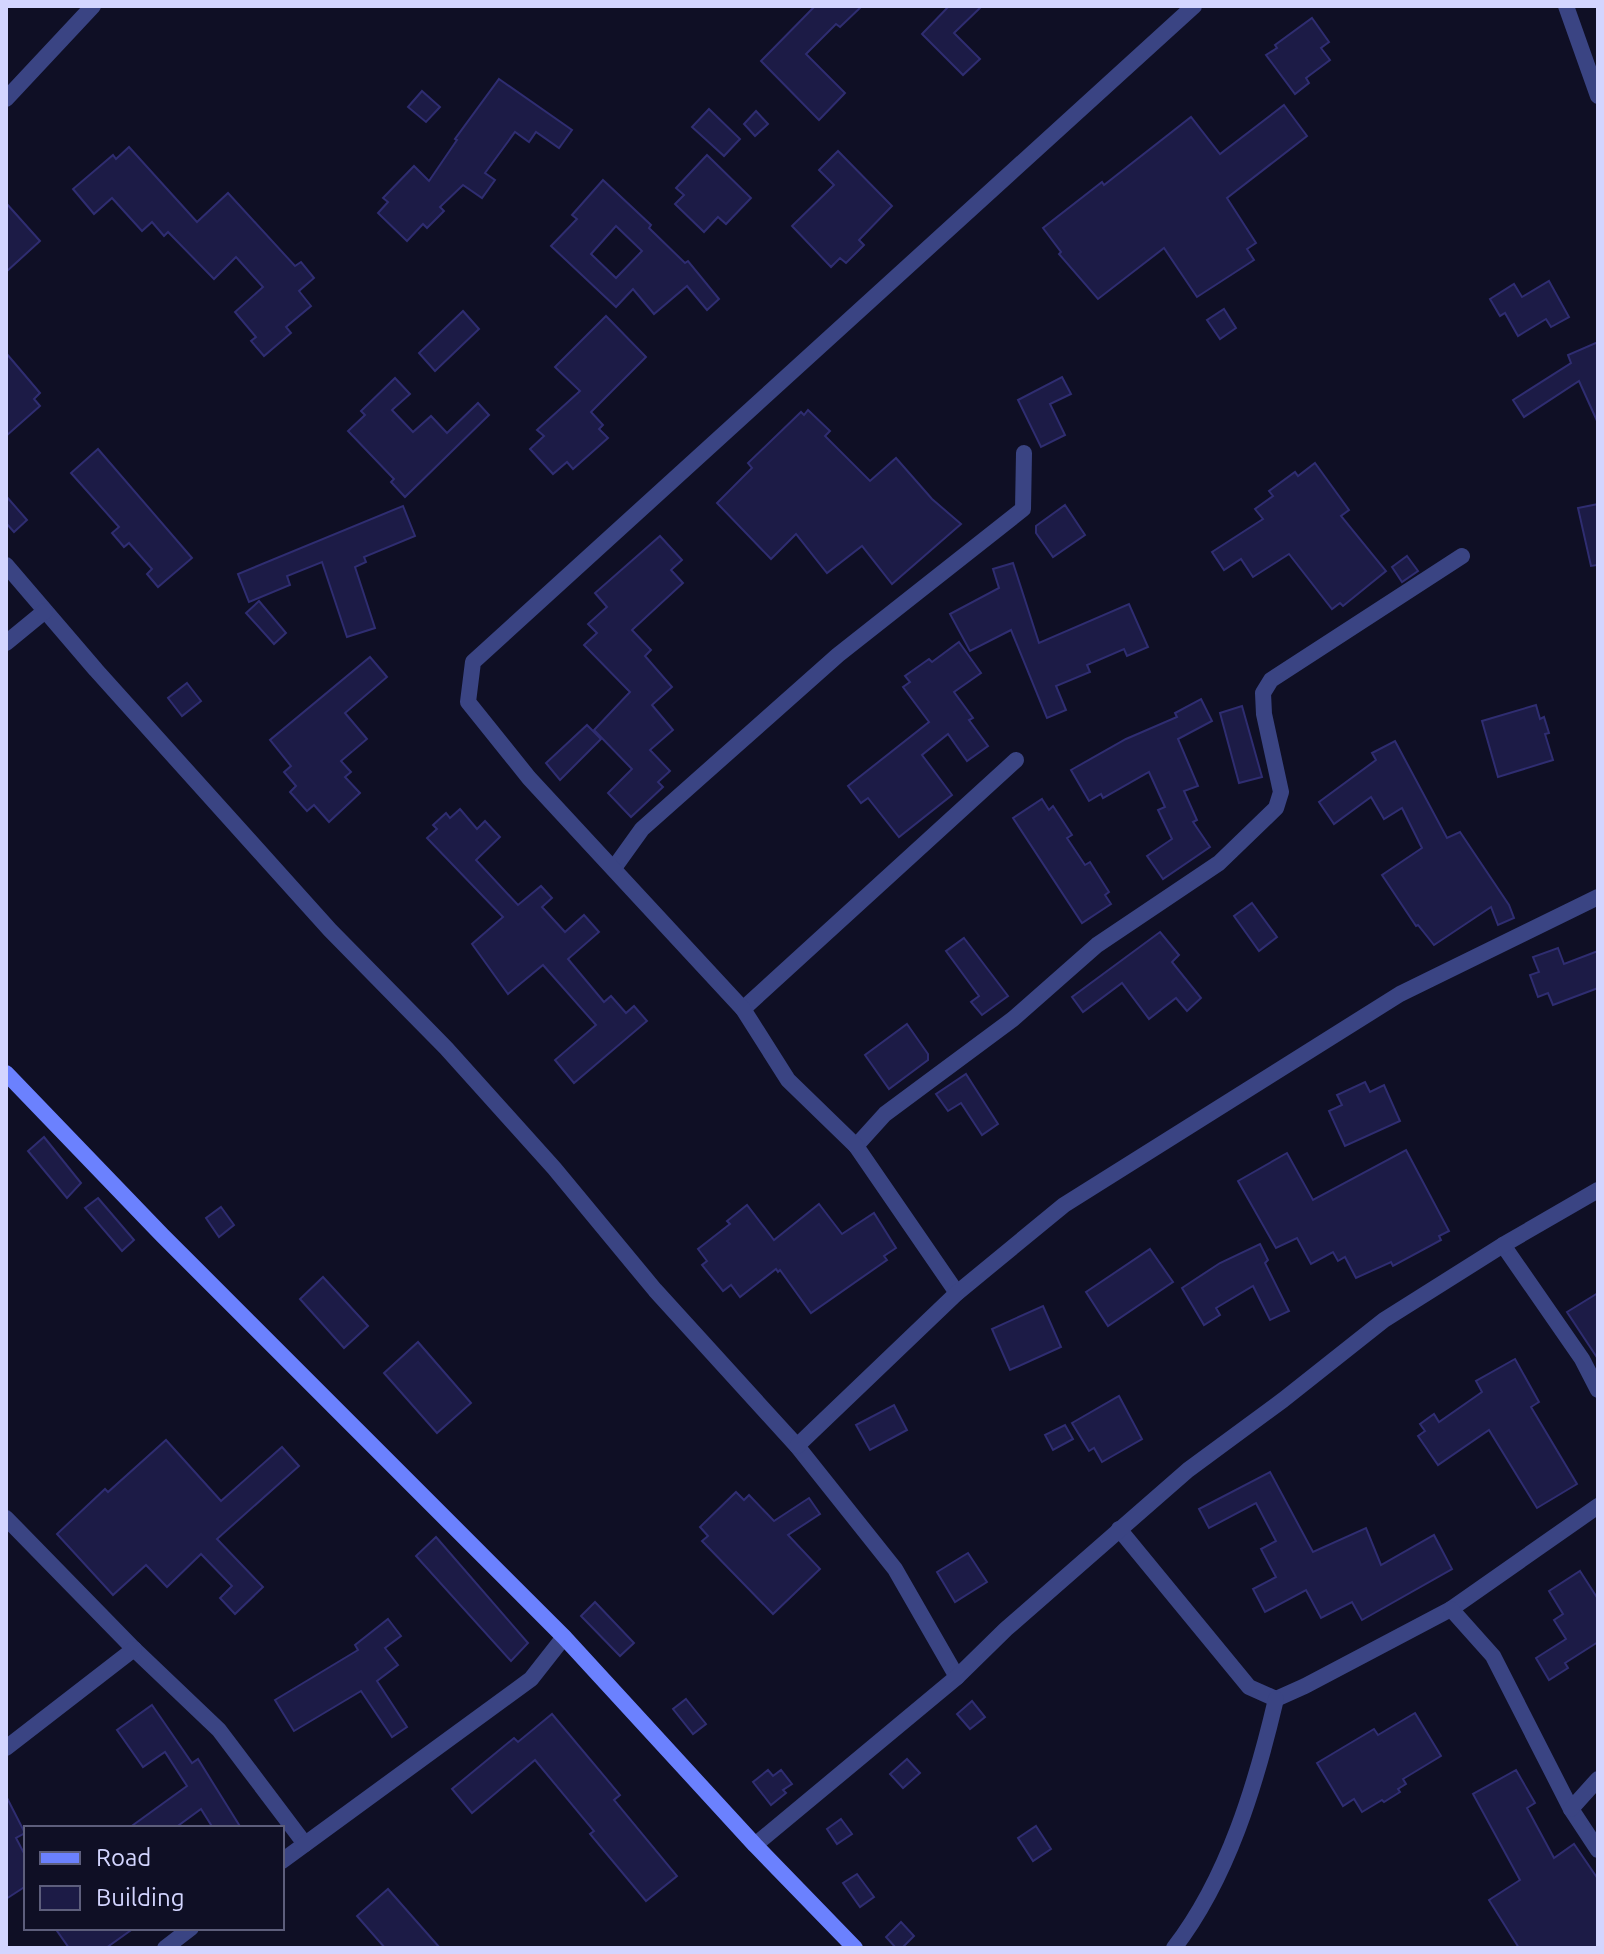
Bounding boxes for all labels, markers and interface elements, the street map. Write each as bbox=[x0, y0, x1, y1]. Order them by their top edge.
legend bbox=[24, 1826, 284, 1930]
text: Road bbox=[96, 1844, 151, 1871]
text: Building bbox=[96, 1884, 184, 1911]

